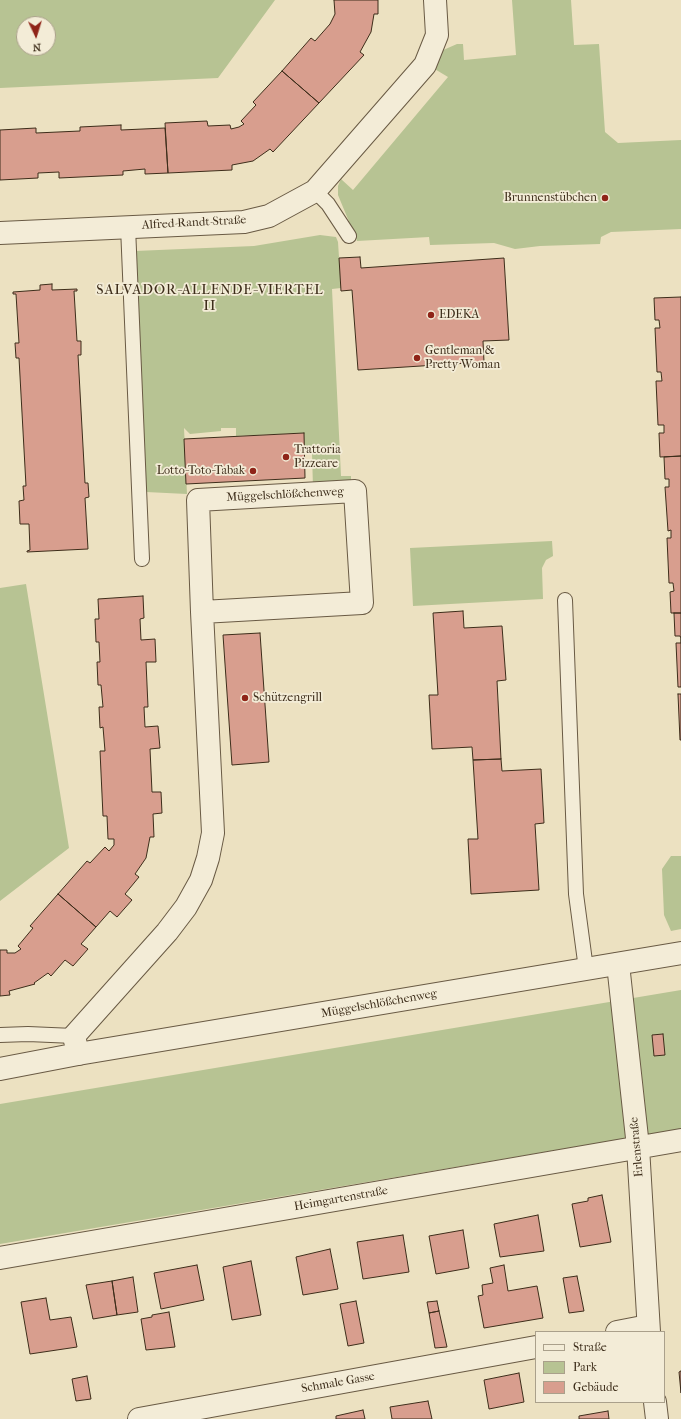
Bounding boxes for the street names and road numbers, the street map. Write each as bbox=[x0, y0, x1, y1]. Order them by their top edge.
street label: Alfred-Randt-Straße bbox=[141, 213, 247, 233]
street label: Müggelschlößchenweg bbox=[226, 485, 344, 505]
street label: Müggelschlößchenweg bbox=[320, 987, 438, 1021]
street label: Erlenstraße bbox=[627, 1116, 647, 1178]
street label: Heimgartenstraße bbox=[293, 1184, 389, 1214]
street label: Schmale Gasse bbox=[300, 1369, 376, 1397]

